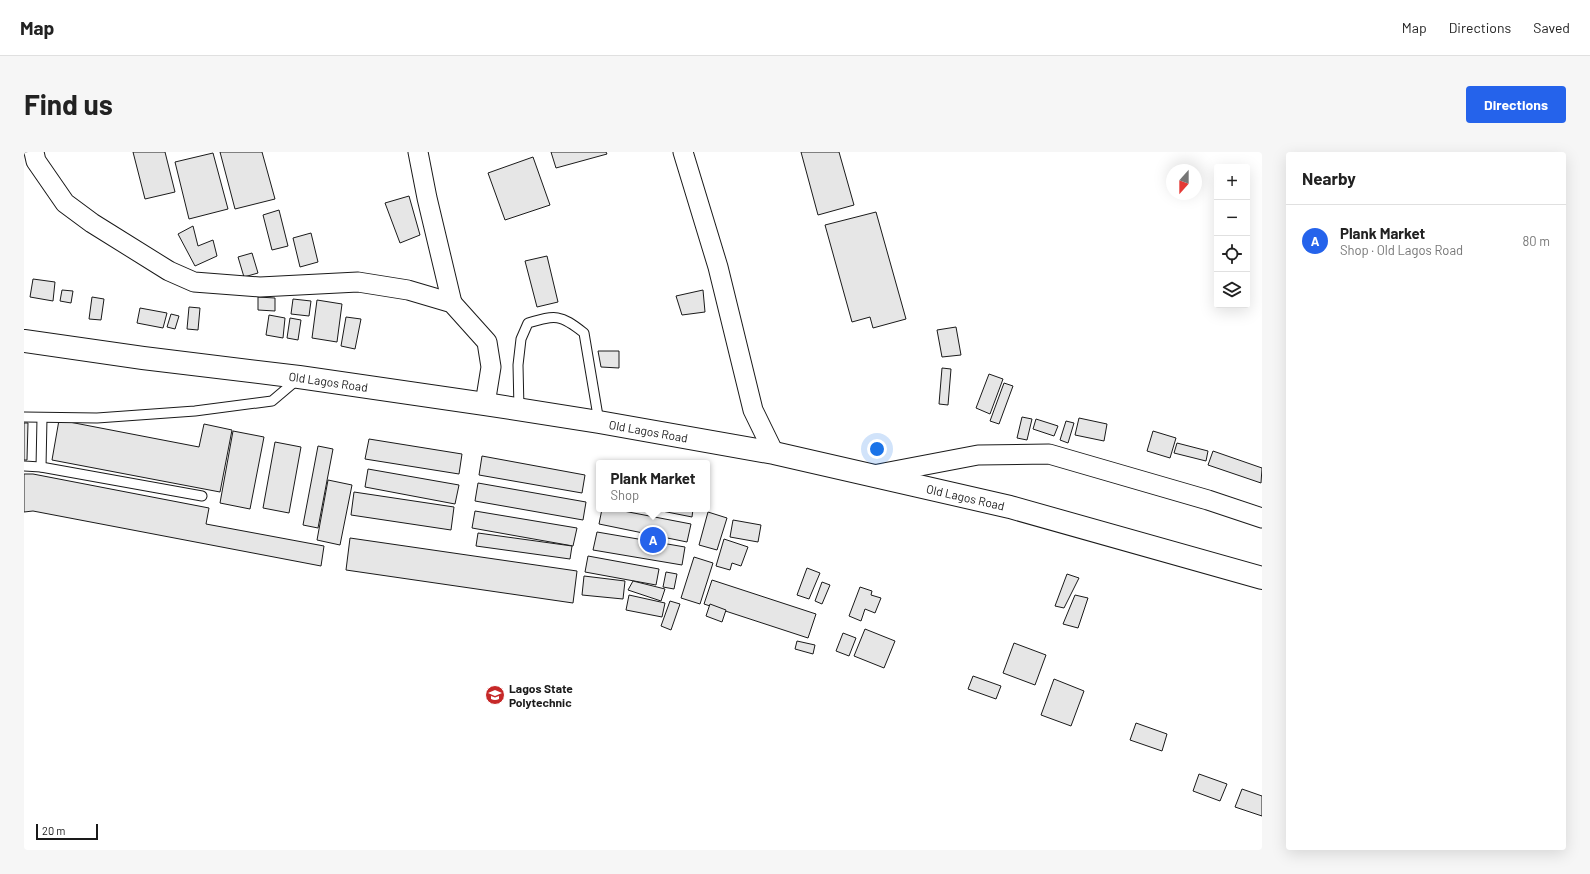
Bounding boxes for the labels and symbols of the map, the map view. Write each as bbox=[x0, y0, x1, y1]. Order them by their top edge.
north arrow bbox=[1166, 164, 1202, 200]
street label: Old Lagos Road bbox=[288, 369, 369, 394]
street label: Old Lagos Road bbox=[608, 417, 689, 445]
your location bbox=[867, 439, 887, 459]
street label: Old Lagos Road bbox=[925, 481, 1006, 513]
pin: A bbox=[640, 525, 666, 555]
place label: Lagos State Polytechnic bbox=[509, 681, 573, 709]
school or university icon: Lagos State Polytechnic bbox=[484, 684, 506, 706]
scale bar bbox=[36, 822, 98, 841]

